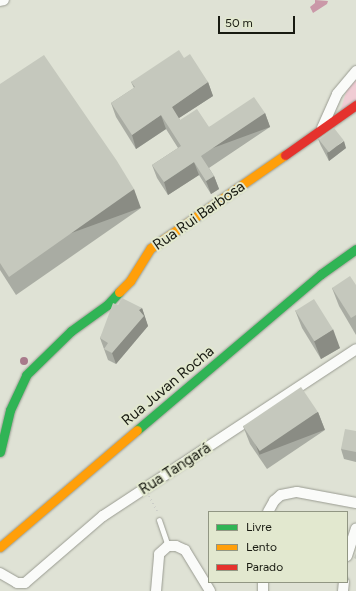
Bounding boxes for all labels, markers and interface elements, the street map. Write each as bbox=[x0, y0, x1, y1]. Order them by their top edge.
scale bar bbox=[220, 8, 297, 34]
text: 50 m bbox=[225, 16, 253, 30]
street label: Rua Rui Barbosa bbox=[150, 178, 248, 254]
street label: Rua Juvan Rocha bbox=[118, 342, 218, 430]
street label: Rua Tangará bbox=[136, 439, 214, 499]
legend bbox=[208, 511, 348, 583]
text: Livre bbox=[246, 520, 272, 534]
text: Lento bbox=[246, 540, 277, 554]
text: Parado bbox=[246, 560, 283, 574]

